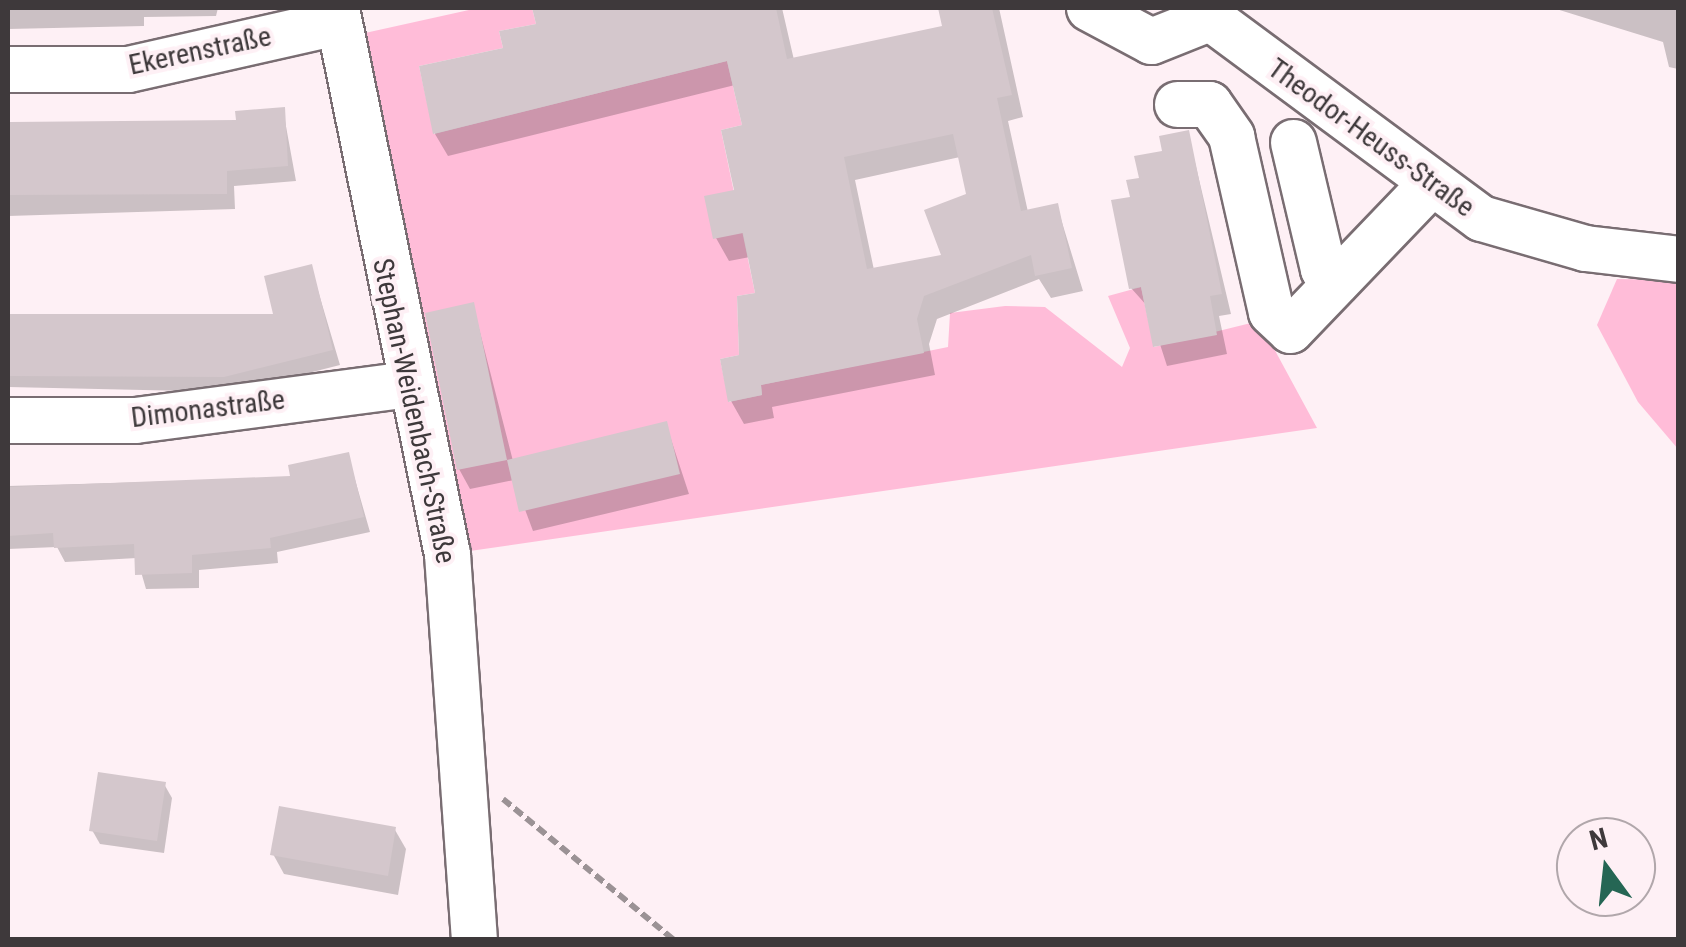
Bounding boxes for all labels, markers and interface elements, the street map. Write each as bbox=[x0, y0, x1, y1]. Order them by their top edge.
street label: Ekerenstraße bbox=[126, 20, 274, 82]
street label: Theodor-Heuss-Straße bbox=[1261, 52, 1481, 224]
street label: Stephan-Weidenbach-Straße bbox=[365, 256, 463, 566]
street label: Dimonastraße bbox=[129, 383, 287, 435]
north arrow bbox=[1556, 817, 1656, 917]
text: N bbox=[1586, 821, 1611, 858]

